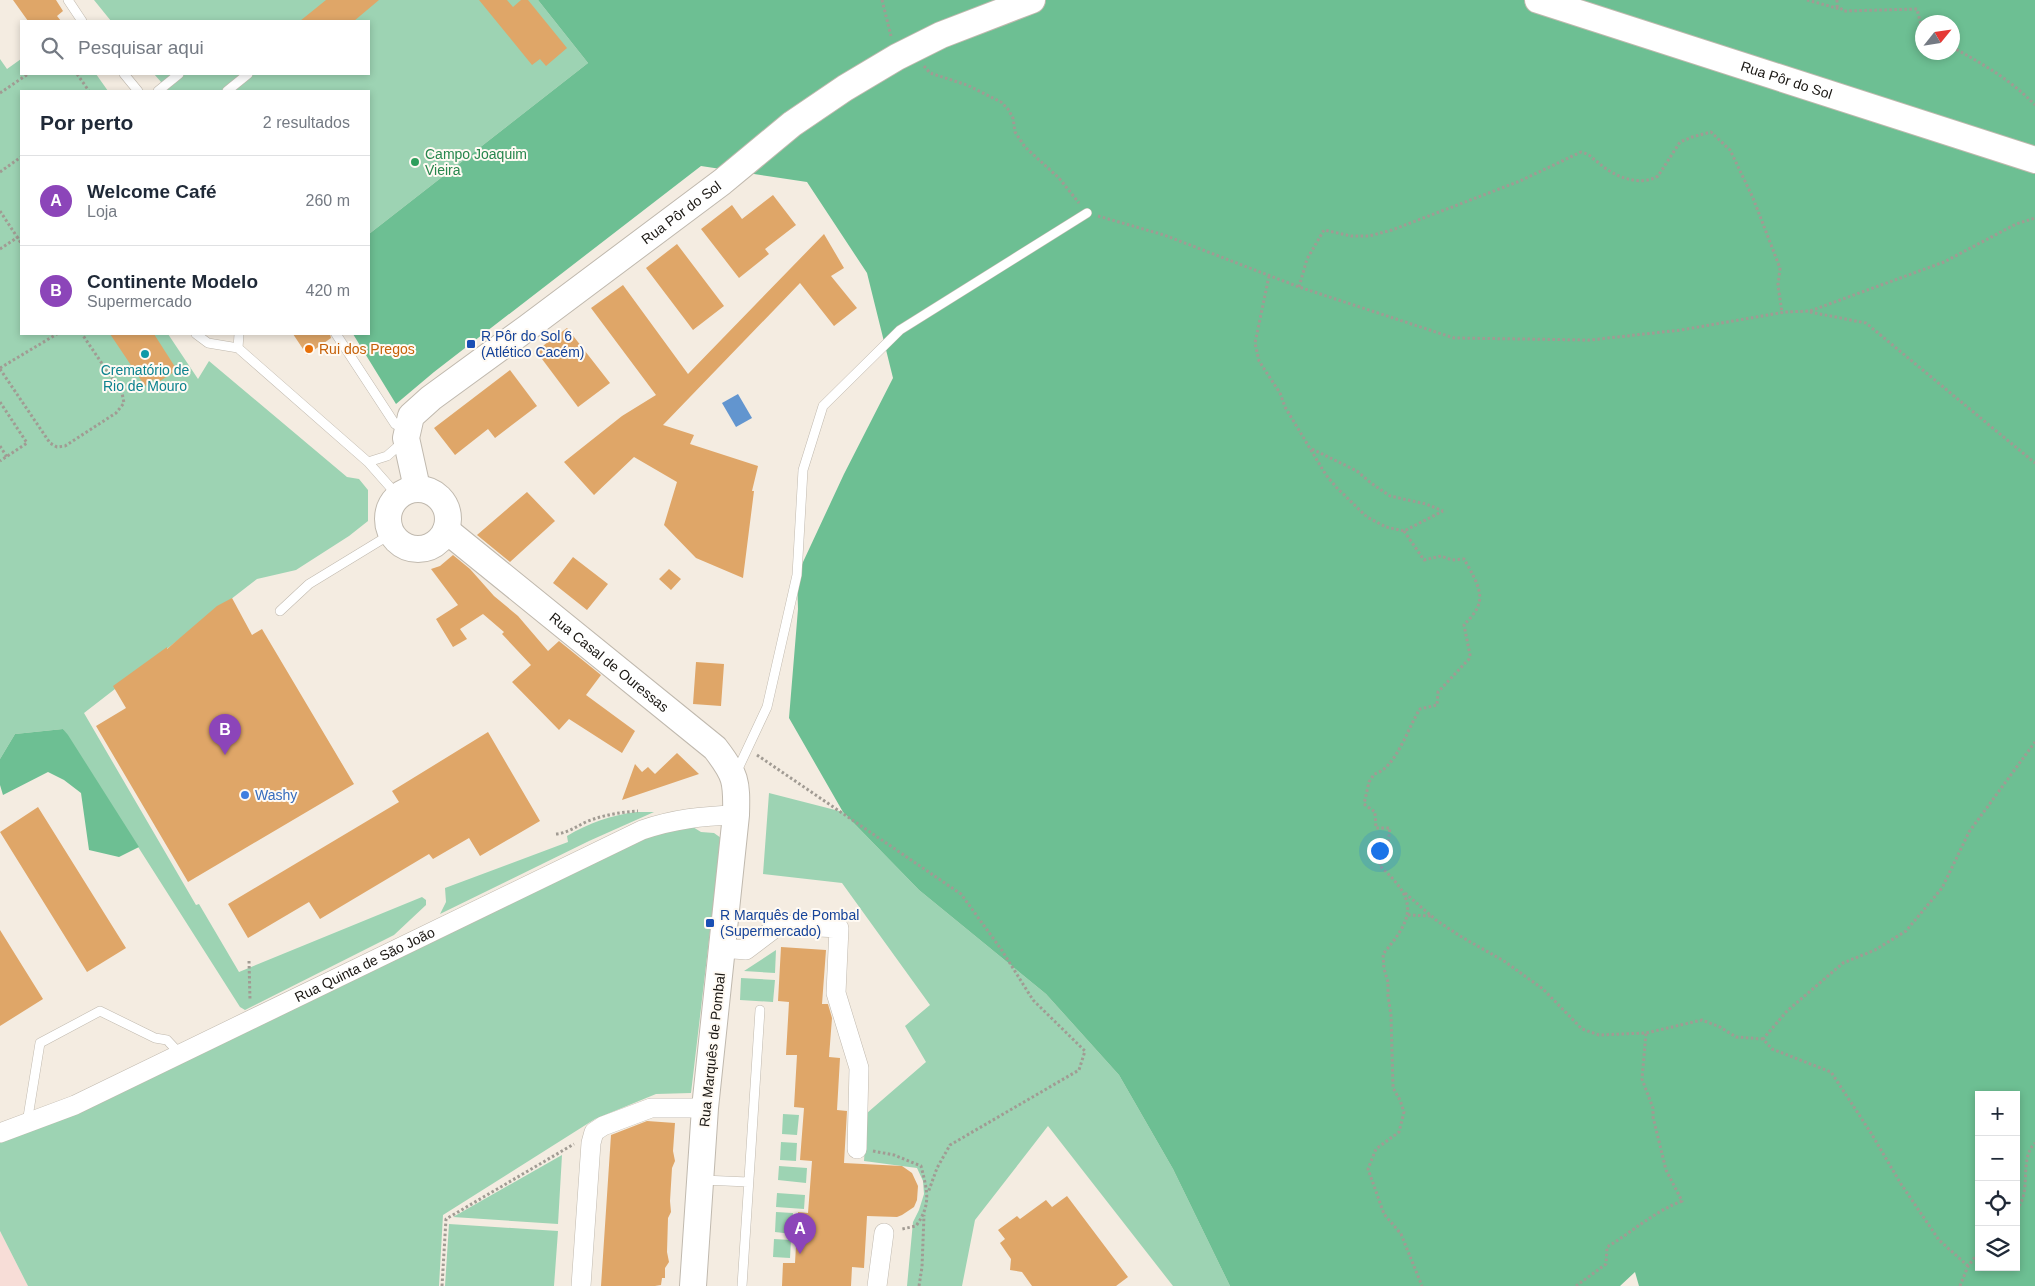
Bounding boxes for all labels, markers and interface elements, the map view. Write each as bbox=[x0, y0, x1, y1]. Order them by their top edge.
north arrow bbox=[1915, 15, 1960, 60]
search box bbox=[20, 20, 370, 75]
icon: search bbox=[38, 34, 66, 62]
text: Pesquisar aqui bbox=[78, 37, 204, 58]
street label: Rua Pôr do Sol bbox=[1739, 58, 1834, 102]
text: Por perto bbox=[40, 111, 133, 134]
text: 2 resultados bbox=[263, 114, 350, 131]
place label: Campo Joaquim Vieira bbox=[425, 146, 527, 178]
marker: Campo Joaquim Vieira bbox=[409, 156, 421, 168]
street label: Rua Pôr do Sol bbox=[638, 178, 724, 248]
text: Welcome Café bbox=[87, 181, 217, 202]
text: A bbox=[50, 192, 62, 209]
text: 260 m bbox=[306, 192, 350, 209]
text: Loja bbox=[87, 203, 117, 220]
text: Continente Modelo bbox=[87, 271, 258, 292]
text: B bbox=[50, 282, 62, 299]
text: 420 m bbox=[306, 282, 350, 299]
text: Supermercado bbox=[87, 293, 192, 310]
place label: R Pôr do Sol 6 (Atlético Cacém) bbox=[481, 328, 584, 360]
marker: R Pôr do Sol 6 (Atlético Cacém) bbox=[465, 338, 477, 350]
place label: Rui dos Pregos bbox=[319, 341, 415, 357]
marker: Rui dos Pregos bbox=[303, 343, 315, 355]
marker: Crematório de Rio de Mouro bbox=[139, 348, 151, 360]
place label: Crematório de Rio de Mouro bbox=[101, 362, 190, 394]
street label: Rua Casal de Ouressas bbox=[546, 609, 672, 715]
pin: B bbox=[209, 714, 241, 755]
place label: Washy bbox=[255, 787, 297, 803]
marker: Washy bbox=[239, 789, 251, 801]
your location bbox=[1367, 838, 1393, 864]
place label: R Marquês de Pombal (Supermercado) bbox=[720, 907, 859, 939]
marker: R Marquês de Pombal (Supermercado) bbox=[704, 917, 716, 929]
street label: Rua Quinta de São João bbox=[292, 924, 437, 1005]
street label: Rua Marquês de Pombal bbox=[696, 972, 728, 1128]
map controls bbox=[1975, 1091, 2020, 1271]
button: + bbox=[1975, 1091, 2020, 1136]
button: − bbox=[1975, 1136, 2020, 1181]
button: locate bbox=[1975, 1181, 2020, 1226]
pin: A bbox=[784, 1213, 816, 1254]
button: layers bbox=[1975, 1226, 2020, 1271]

